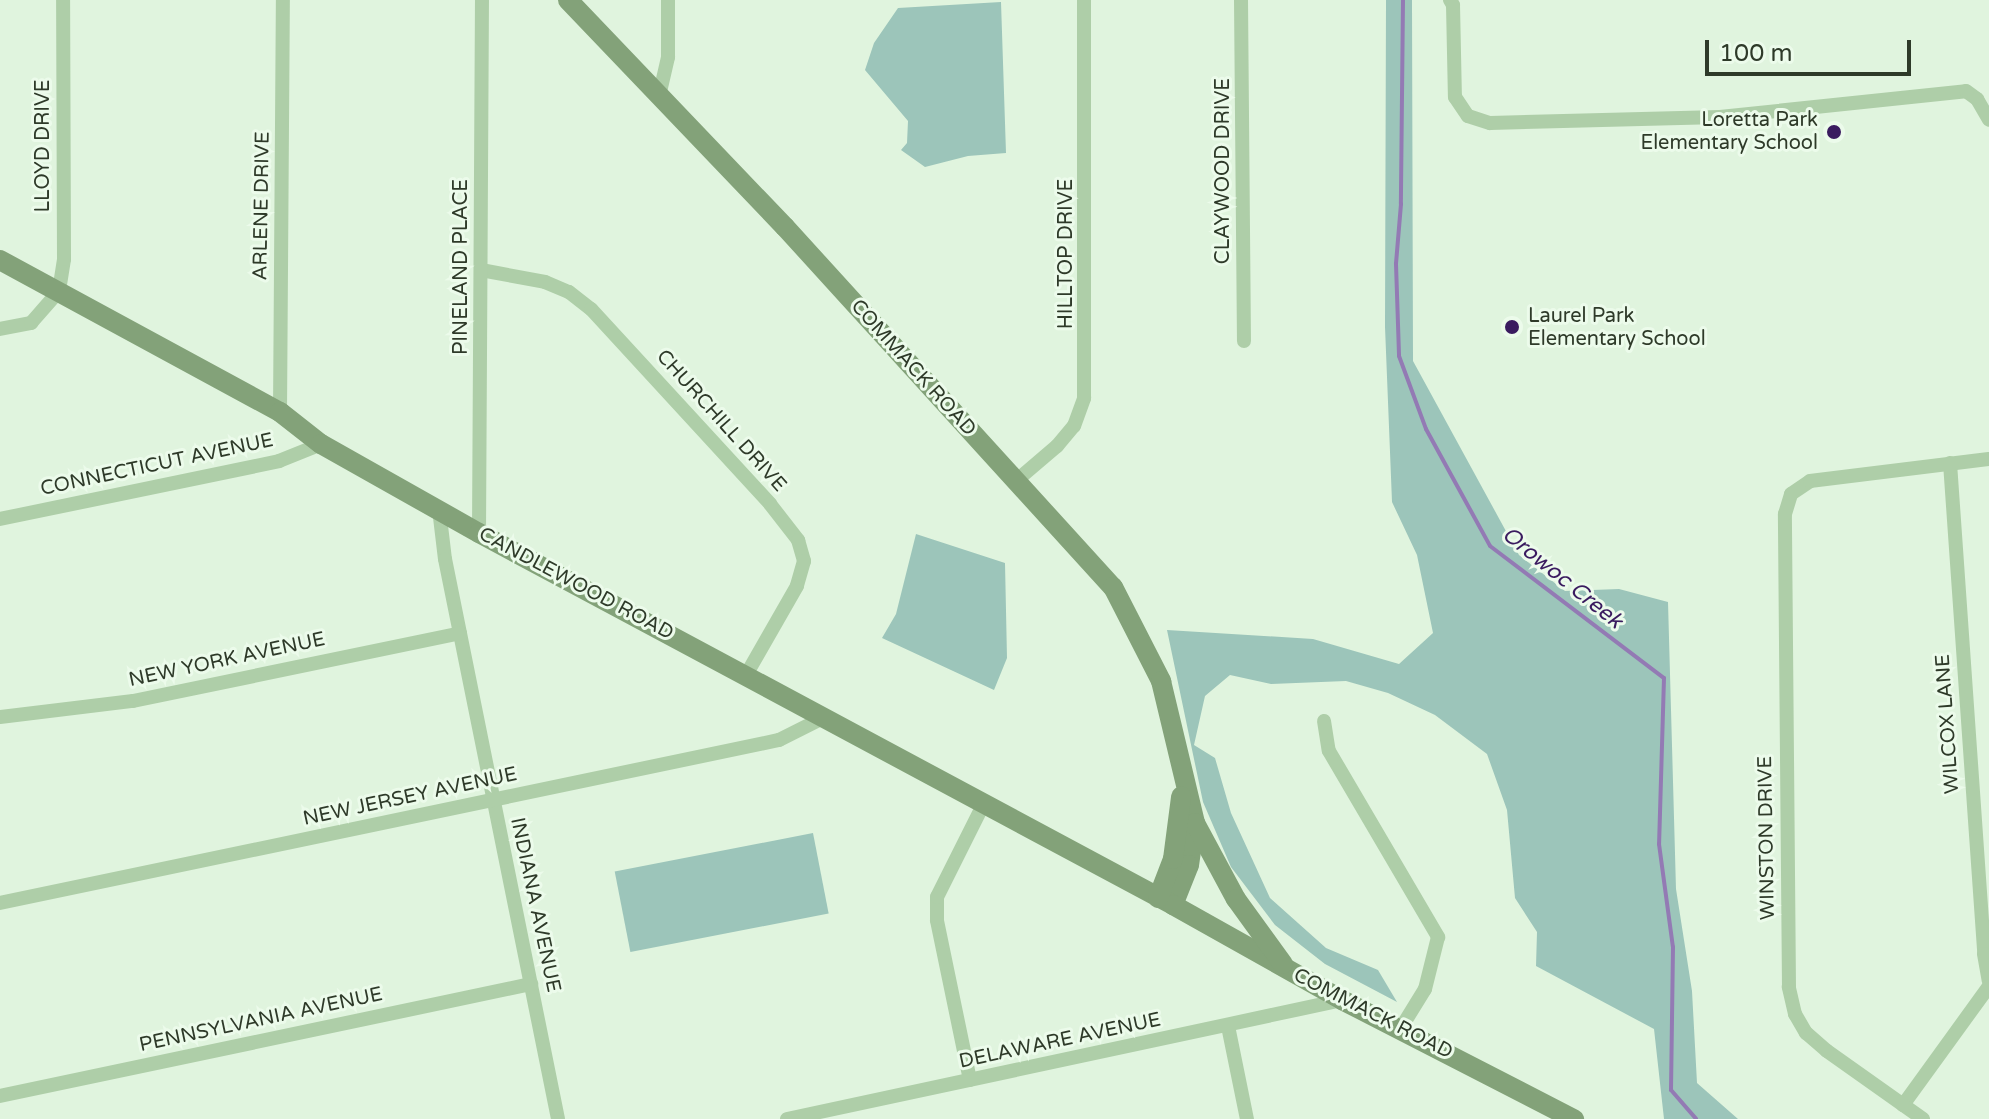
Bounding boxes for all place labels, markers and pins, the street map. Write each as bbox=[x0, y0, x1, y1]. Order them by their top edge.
place label: Loretta Park Elementary School bbox=[1640, 108, 1818, 155]
marker: Loretta Park Elementary School bbox=[1825, 123, 1843, 141]
place label: Laurel Park Elementary School bbox=[1528, 304, 1706, 351]
marker: Laurel Park Elementary School bbox=[1503, 318, 1521, 336]

